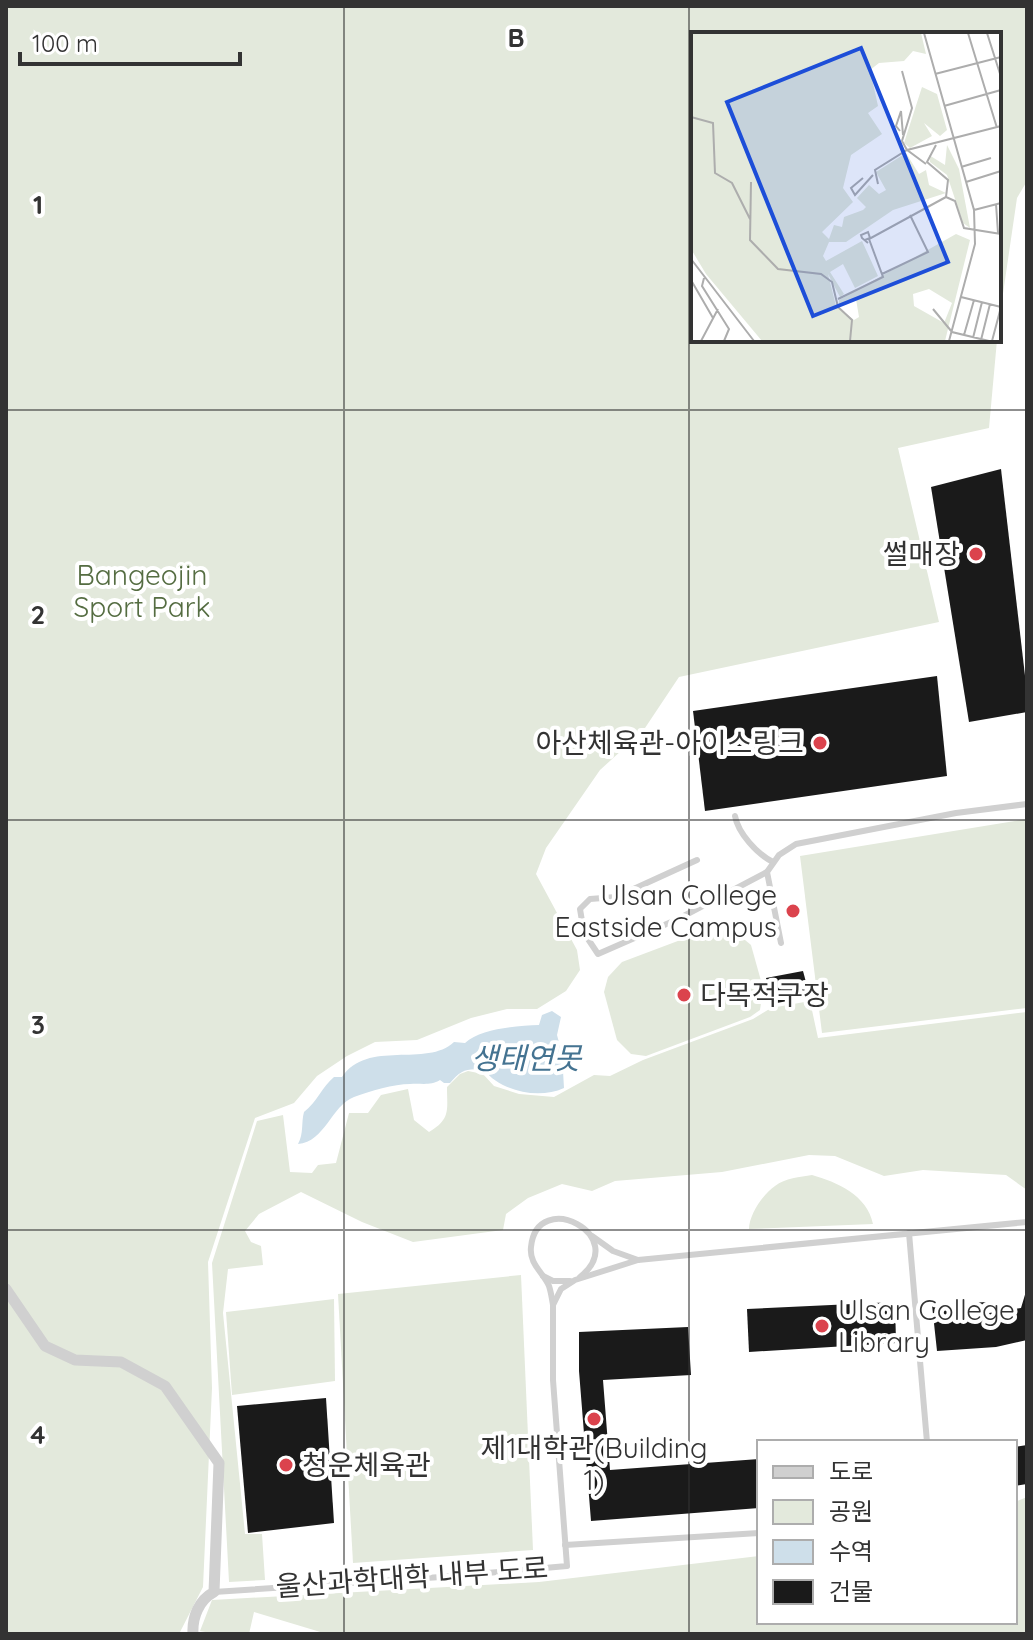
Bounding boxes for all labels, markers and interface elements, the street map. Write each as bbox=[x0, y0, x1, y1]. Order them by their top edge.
scale bar bbox=[20, 16, 240, 66]
text: B bbox=[507, 21, 525, 54]
text: 100 m bbox=[32, 28, 98, 58]
inset map bbox=[691, 32, 1001, 342]
text: 1 bbox=[33, 188, 43, 221]
place label: 썰매장 bbox=[883, 536, 960, 571]
marker: 썰매장 bbox=[967, 545, 985, 563]
park label: Bangeojin Sport Park bbox=[74, 557, 210, 624]
text: 2 bbox=[31, 598, 45, 631]
place label: 아산체육관-아이스링크 bbox=[535, 725, 804, 760]
marker: 아산체육관-아이스링크 bbox=[811, 734, 829, 752]
place label: Ulsan College Eastside Campus bbox=[555, 877, 777, 944]
marker: Ulsan College Eastside Campus bbox=[784, 902, 802, 920]
place label: 다목적구장 bbox=[700, 977, 829, 1012]
marker: 다목적구장 bbox=[675, 986, 693, 1004]
text: 3 bbox=[31, 1008, 45, 1041]
water label: 생태연못 bbox=[471, 1039, 583, 1077]
place label: Ulsan College Library bbox=[838, 1292, 1015, 1359]
marker: Ulsan College Library bbox=[813, 1317, 831, 1335]
marker: 제1대학관(Building 1) bbox=[585, 1410, 603, 1428]
text: 4 bbox=[30, 1418, 46, 1451]
place label: 제1대학관(Building 1) bbox=[481, 1430, 707, 1497]
legend bbox=[757, 1440, 1017, 1624]
place label: 청운체육관 bbox=[302, 1447, 431, 1482]
marker: 청운체육관 bbox=[277, 1456, 295, 1474]
text: 도로 bbox=[829, 1456, 873, 1486]
text: 공원 bbox=[829, 1496, 873, 1526]
text: 수역 bbox=[829, 1536, 873, 1566]
street label: 울산과학대학 내부 도로 bbox=[275, 1550, 549, 1603]
text: 건물 bbox=[829, 1576, 873, 1606]

